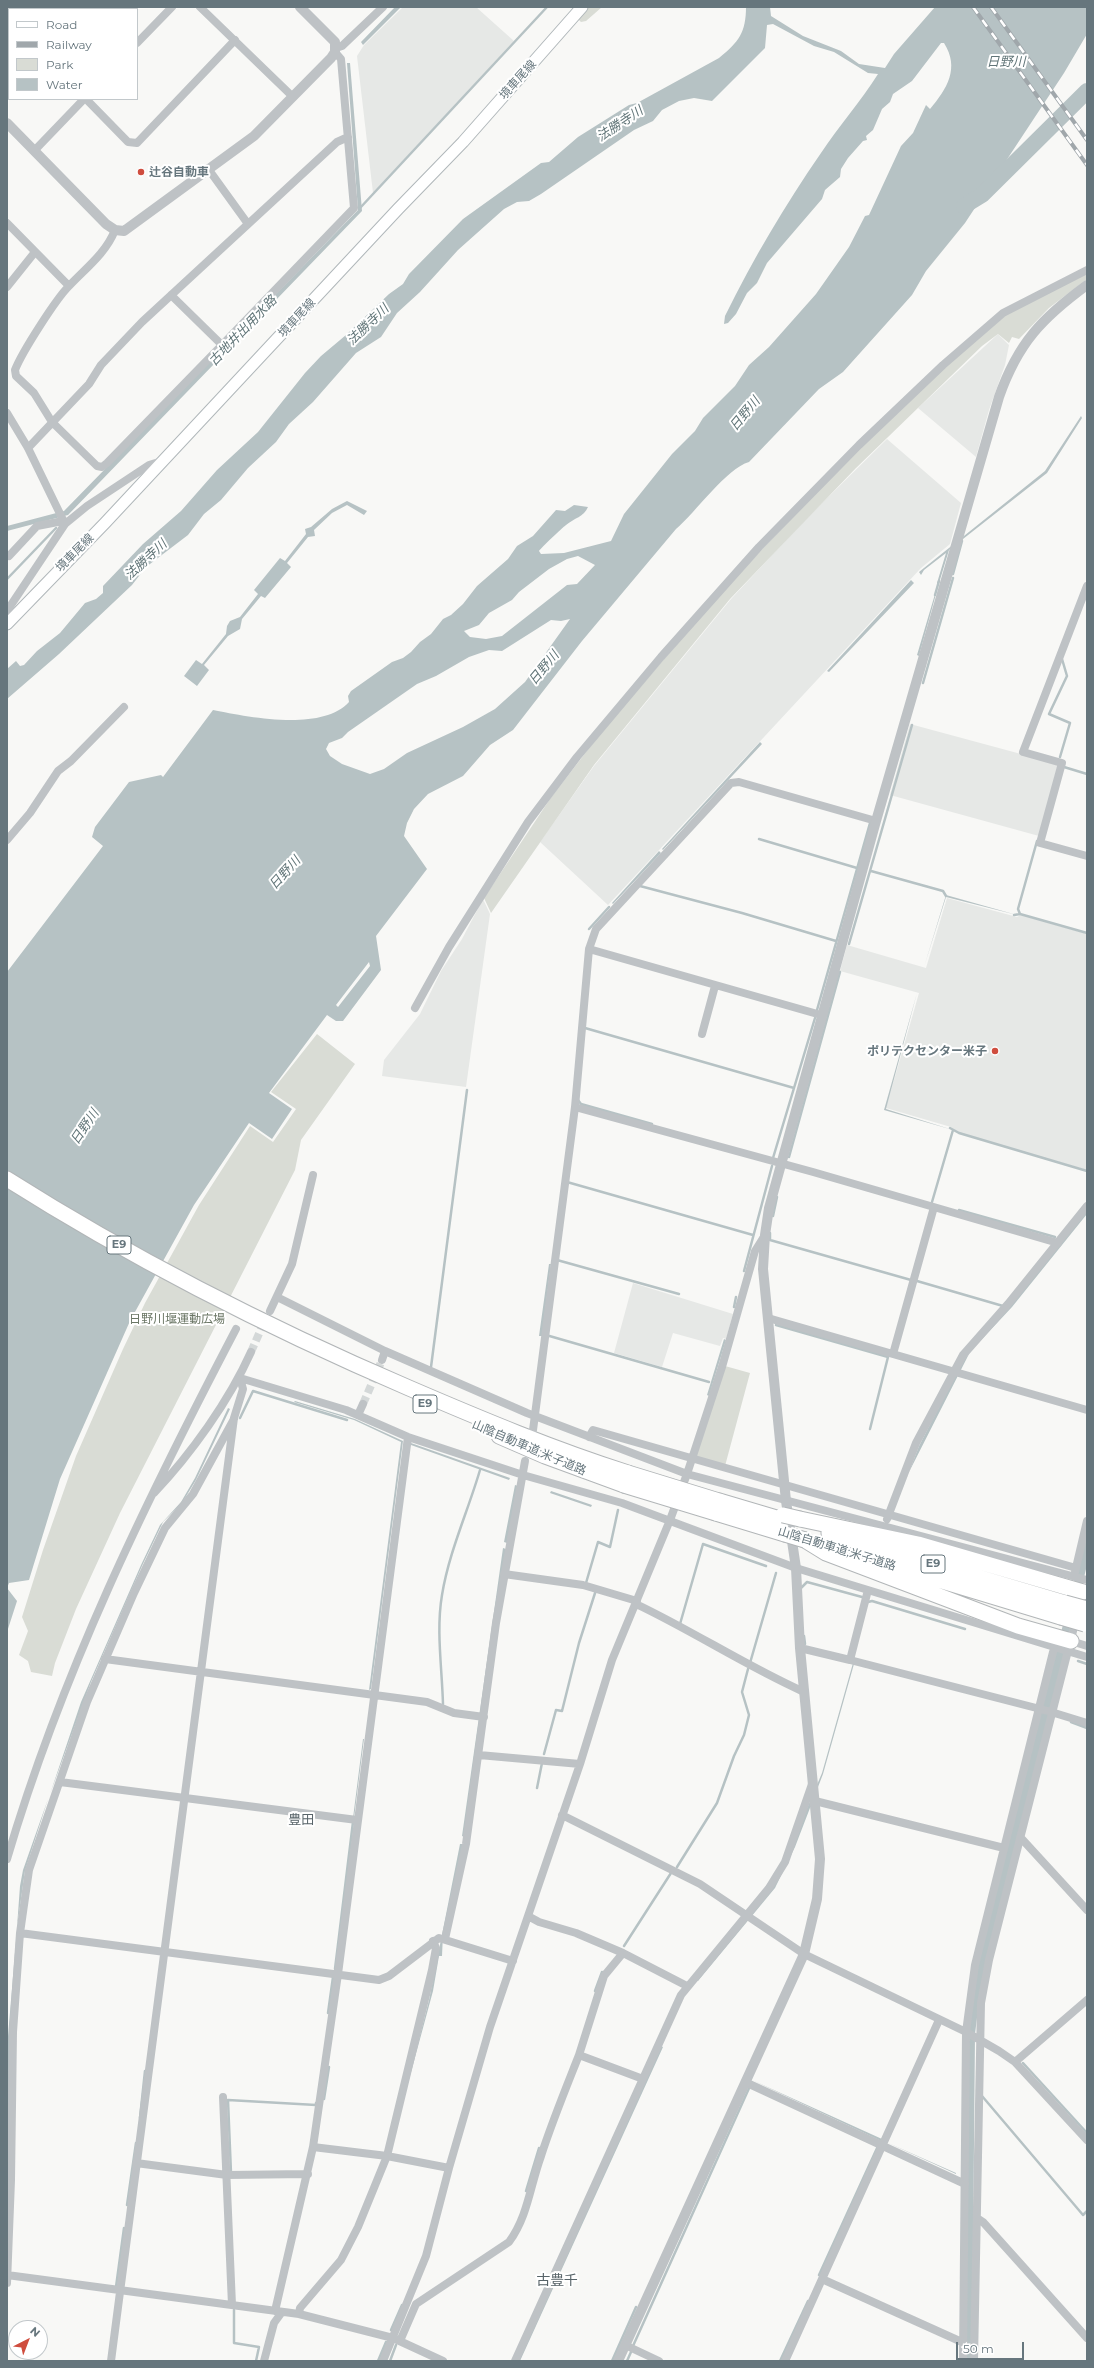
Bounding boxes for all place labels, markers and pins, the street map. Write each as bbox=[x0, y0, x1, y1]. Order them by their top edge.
place label: 辻谷自動車 bbox=[149, 165, 209, 179]
marker: 辻谷自動車 bbox=[136, 167, 146, 177]
place label: ポリテクセンター米子 bbox=[867, 1044, 987, 1058]
marker: ポリテクセンター米子 bbox=[990, 1046, 1000, 1056]

